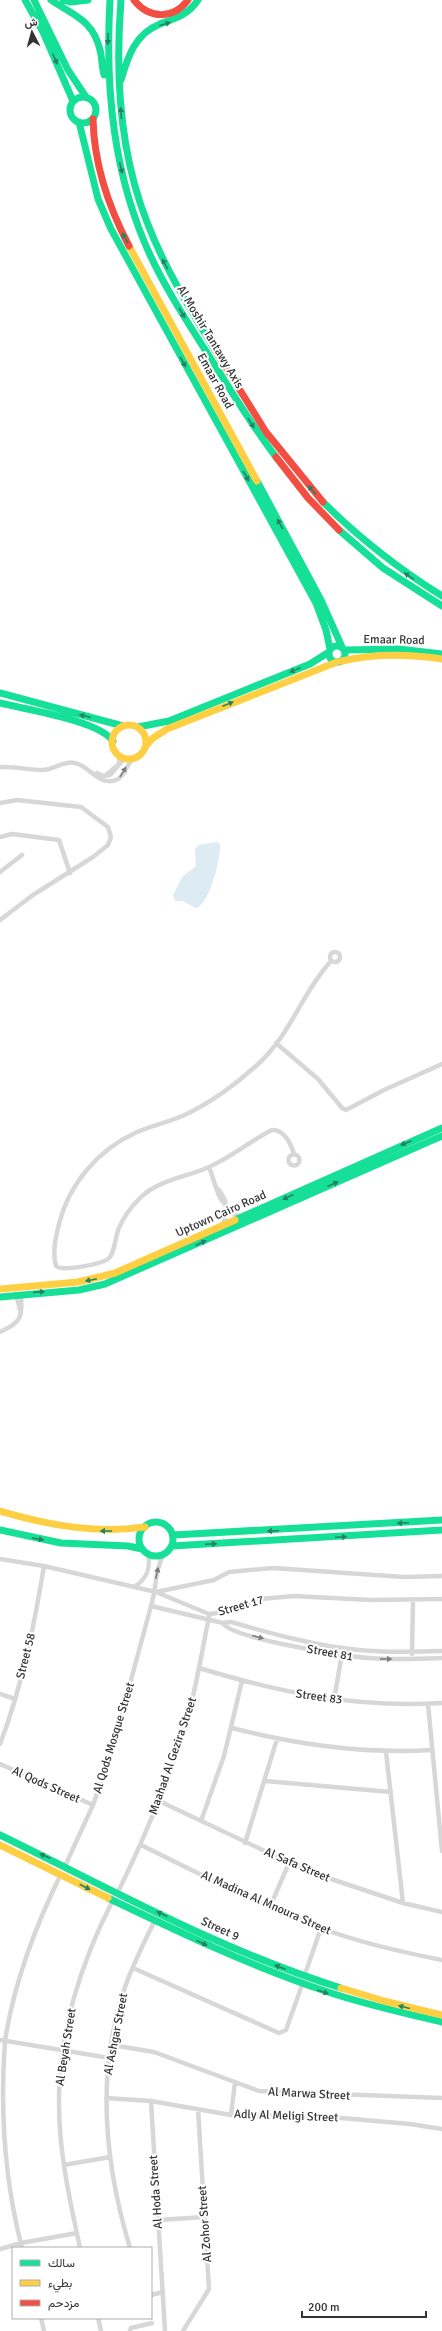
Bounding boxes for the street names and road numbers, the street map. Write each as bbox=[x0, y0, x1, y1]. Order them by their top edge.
street label: Al Moshir Tantawy Axis bbox=[173, 283, 247, 391]
street label: Emaar Road bbox=[194, 351, 236, 411]
street label: Emaar Road bbox=[363, 632, 425, 648]
street label: Uptown Cairo Road bbox=[173, 1187, 269, 1241]
street label: Street 17 bbox=[216, 1592, 266, 1620]
street label: Street 58 bbox=[13, 1631, 39, 1681]
street label: Street 81 bbox=[306, 1642, 354, 1664]
street label: Al Qods Mosque Street bbox=[90, 1680, 138, 1796]
street label: Street 83 bbox=[295, 1686, 343, 1708]
street label: Maahad Al Gezira Street bbox=[146, 1695, 200, 1817]
street label: Al Qods Street bbox=[10, 1763, 82, 1807]
street label: Al Safa Street bbox=[262, 1844, 332, 1886]
street label: Al Madina Al Mnoura Street bbox=[199, 1868, 333, 1938]
street label: Street 9 bbox=[199, 1914, 241, 1944]
street label: Al Ashgar Street bbox=[101, 1992, 131, 2076]
street label: Al Beyah Street bbox=[52, 2007, 80, 2087]
street label: Al Marwa Street bbox=[267, 2084, 351, 2104]
street label: Adly Al Meligi Street bbox=[234, 2107, 338, 2125]
street label: Al Hoda Street bbox=[146, 2155, 166, 2229]
street label: Al Zohor Street bbox=[195, 2185, 215, 2263]

